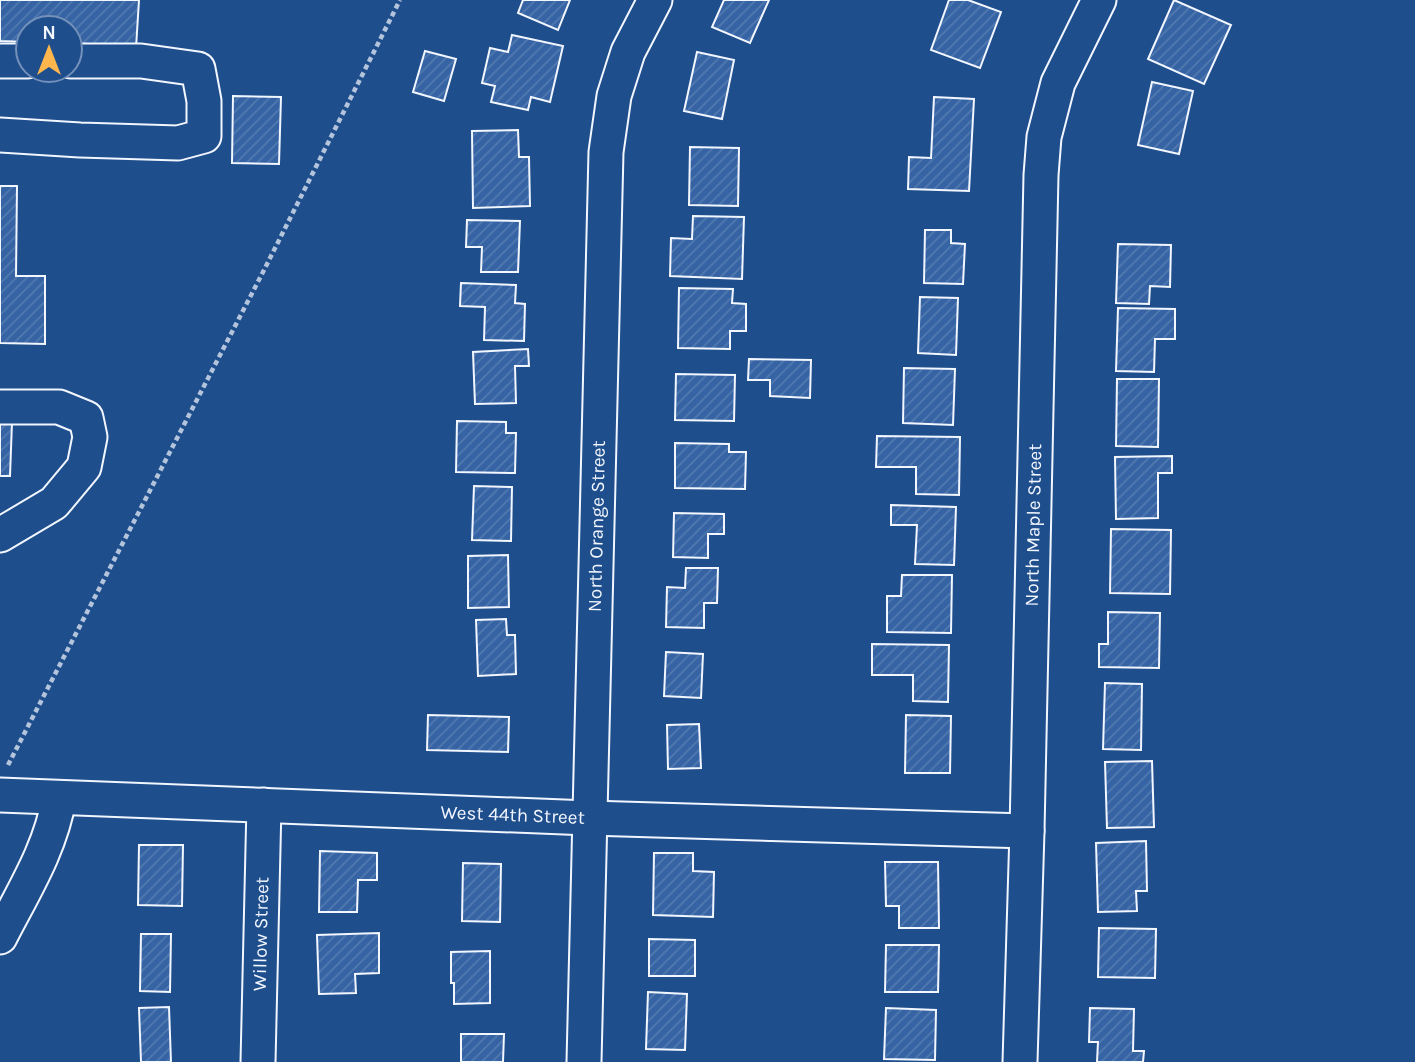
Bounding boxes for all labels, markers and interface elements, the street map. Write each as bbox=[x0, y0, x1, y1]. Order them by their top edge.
north arrow bbox=[14, 14, 84, 84]
text: N bbox=[42, 22, 56, 44]
street label: North Orange Street bbox=[584, 440, 610, 612]
street label: North Maple Street bbox=[1021, 444, 1046, 607]
street label: West 44th Street bbox=[440, 801, 585, 829]
street label: Willow Street bbox=[249, 877, 273, 991]

